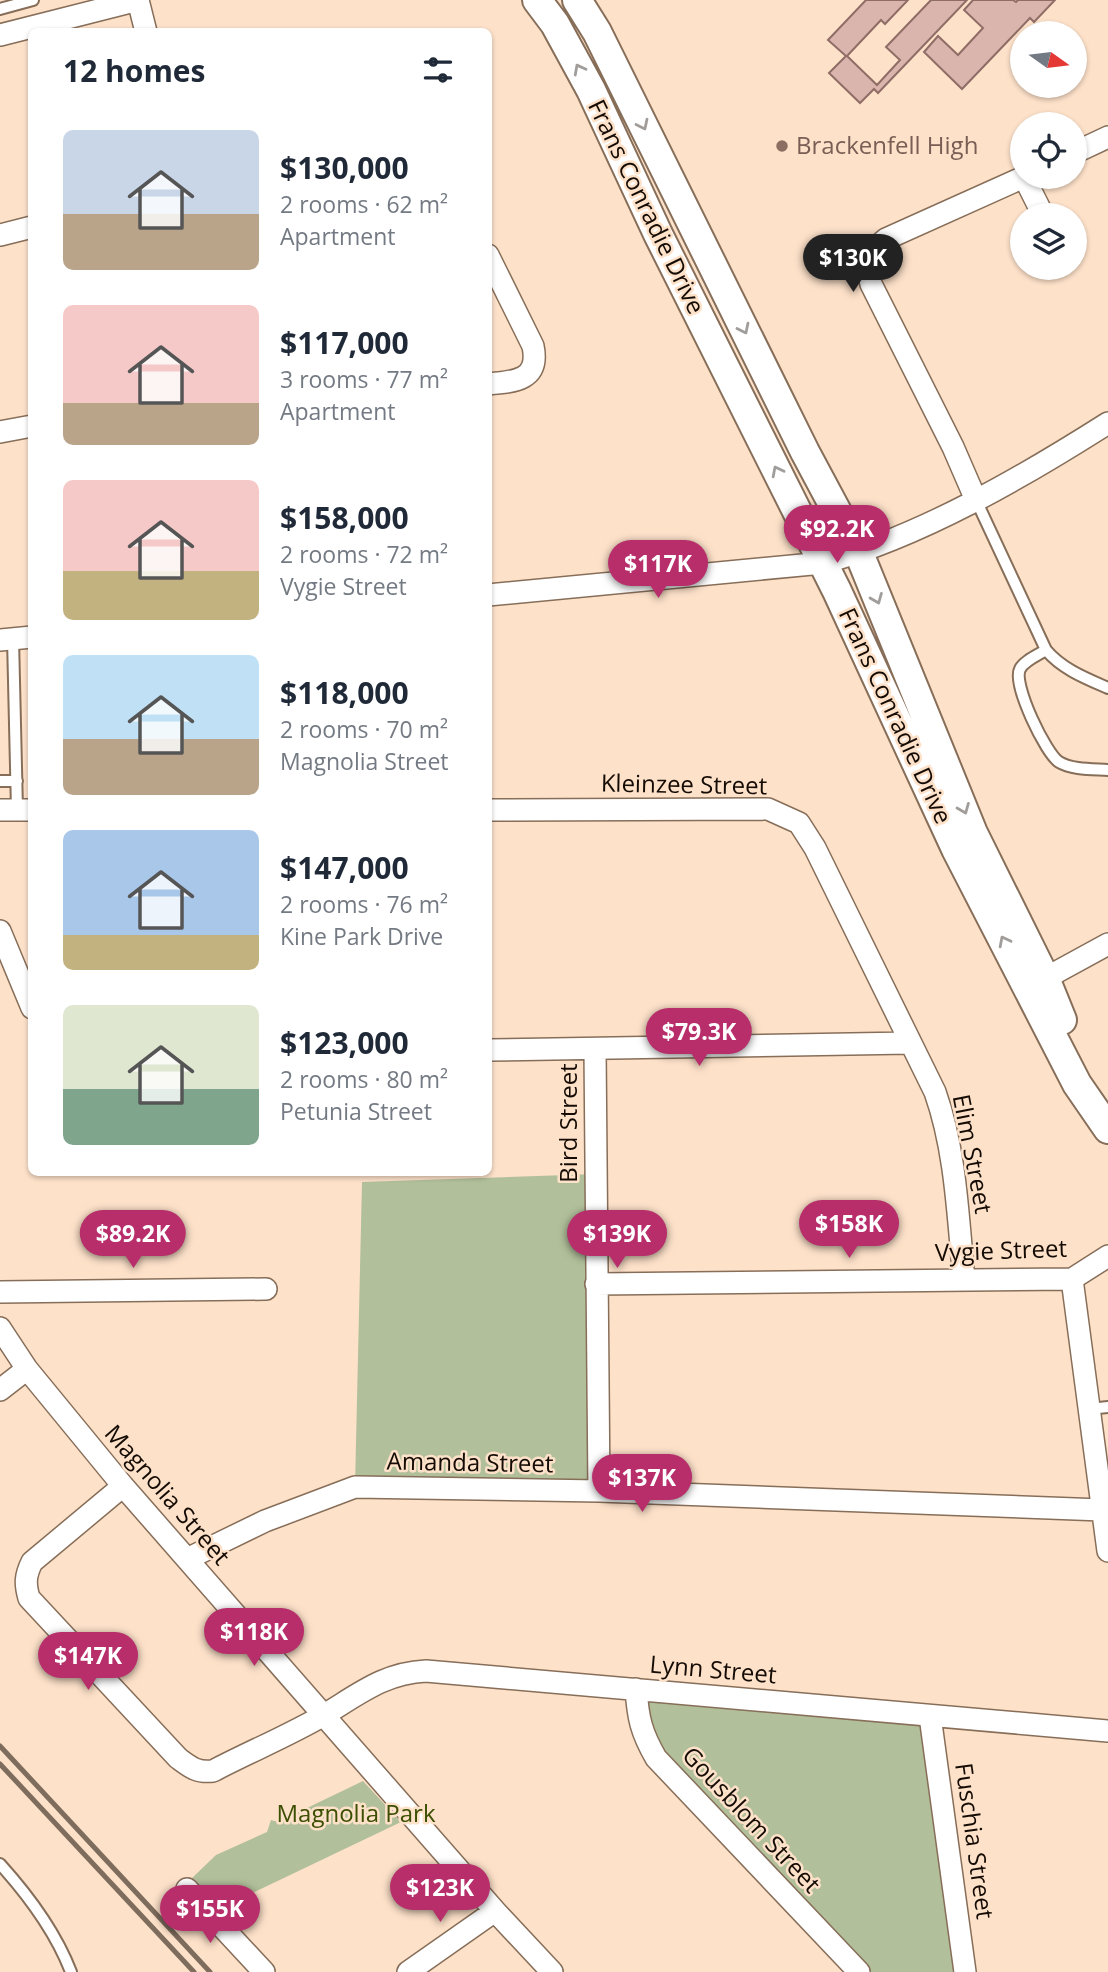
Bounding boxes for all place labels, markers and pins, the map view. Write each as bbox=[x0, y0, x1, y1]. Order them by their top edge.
place label: Brackenfell High bbox=[796, 128, 978, 161]
marker: Brackenfell High bbox=[774, 138, 790, 154]
pin: $130K bbox=[804, 234, 902, 294]
pin: $92.2K bbox=[780, 505, 894, 565]
pin: $117K bbox=[609, 540, 707, 600]
pin: $79.3K bbox=[642, 1009, 756, 1068]
pin: $158K bbox=[800, 1200, 898, 1260]
pin: $89.2K bbox=[76, 1210, 190, 1270]
pin: $139K bbox=[568, 1210, 666, 1270]
pin: $137K bbox=[593, 1454, 691, 1514]
pin: $118K bbox=[205, 1608, 303, 1668]
pin: $147K bbox=[39, 1632, 137, 1692]
pin: $123K bbox=[391, 1864, 489, 1924]
pin: $155K bbox=[161, 1885, 259, 1945]

